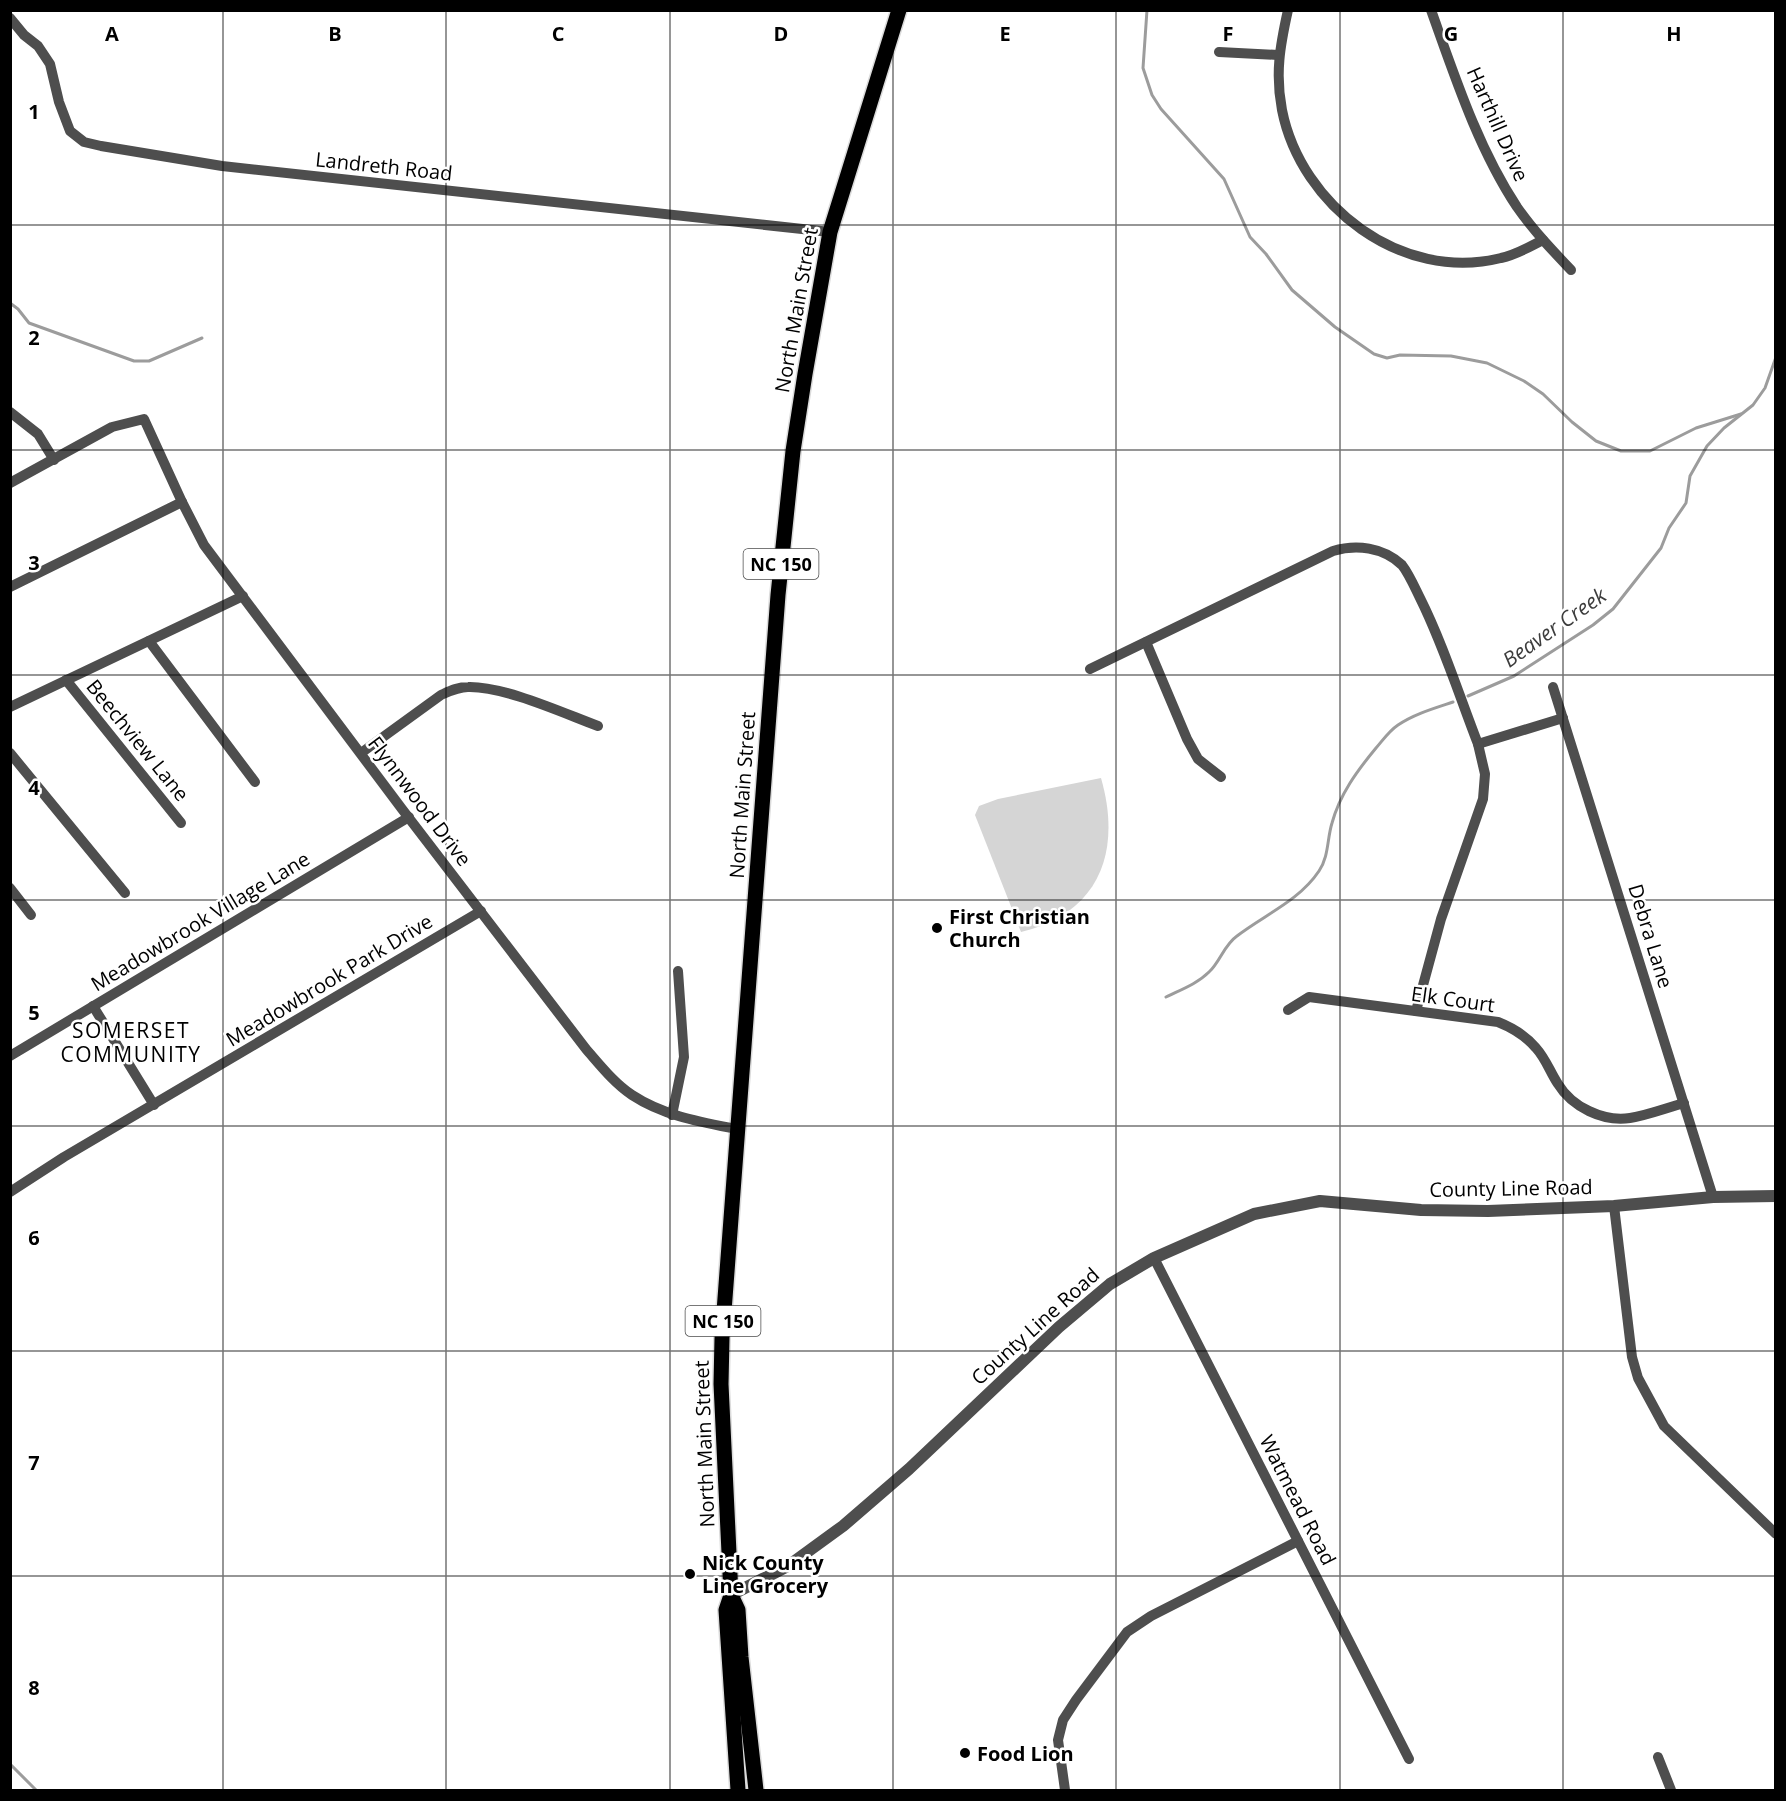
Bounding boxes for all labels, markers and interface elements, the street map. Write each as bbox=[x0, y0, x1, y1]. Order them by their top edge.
text: A bbox=[105, 20, 119, 47]
text: B bbox=[328, 20, 342, 47]
text: C bbox=[552, 20, 565, 47]
text: D bbox=[774, 20, 788, 47]
text: E bbox=[999, 20, 1011, 47]
text: F bbox=[1223, 20, 1233, 47]
text: G bbox=[1444, 20, 1458, 47]
text: H bbox=[1666, 20, 1682, 47]
street label: Harthill Drive bbox=[1461, 62, 1535, 186]
text: 1 bbox=[28, 98, 40, 125]
street label: Landreth Road bbox=[314, 145, 454, 187]
street label: North Main Street bbox=[768, 225, 824, 395]
text: 2 bbox=[28, 324, 40, 351]
text: 3 bbox=[28, 549, 40, 576]
road number: NC 150 bbox=[744, 549, 818, 579]
water label: Beaver Creek bbox=[1497, 581, 1612, 673]
street label: Beechview Lane bbox=[81, 674, 195, 806]
street label: North Main Street bbox=[723, 711, 761, 879]
street label: Flynnwood Drive bbox=[362, 731, 478, 871]
text: 4 bbox=[28, 774, 40, 801]
street label: Meadowbrook Village Lane bbox=[86, 845, 314, 997]
street label: Debra Lane bbox=[1622, 881, 1680, 991]
place label: First Christian Church bbox=[949, 903, 1090, 953]
street label: Meadowbrook Park Drive bbox=[221, 908, 437, 1052]
marker: First Christian Church bbox=[930, 921, 944, 935]
street label: Elk Court bbox=[1409, 980, 1497, 1018]
text: 5 bbox=[28, 999, 40, 1026]
district label: SOMERSET COMMUNITY bbox=[60, 1016, 202, 1068]
street label: County Line Road bbox=[1429, 1173, 1593, 1203]
text: 6 bbox=[28, 1224, 40, 1251]
street label: County Line Road bbox=[965, 1261, 1105, 1391]
road number: NC 150 bbox=[686, 1306, 760, 1336]
street label: North Main Street bbox=[688, 1360, 720, 1528]
street label: Watmead Road bbox=[1254, 1430, 1342, 1570]
text: 7 bbox=[28, 1449, 40, 1476]
place label: Nick County Line Grocery bbox=[702, 1549, 829, 1599]
marker: Nick County Line Grocery bbox=[683, 1567, 697, 1581]
text: 8 bbox=[28, 1674, 40, 1701]
place label: Food Lion bbox=[977, 1740, 1074, 1767]
marker: Food Lion bbox=[958, 1746, 972, 1760]

